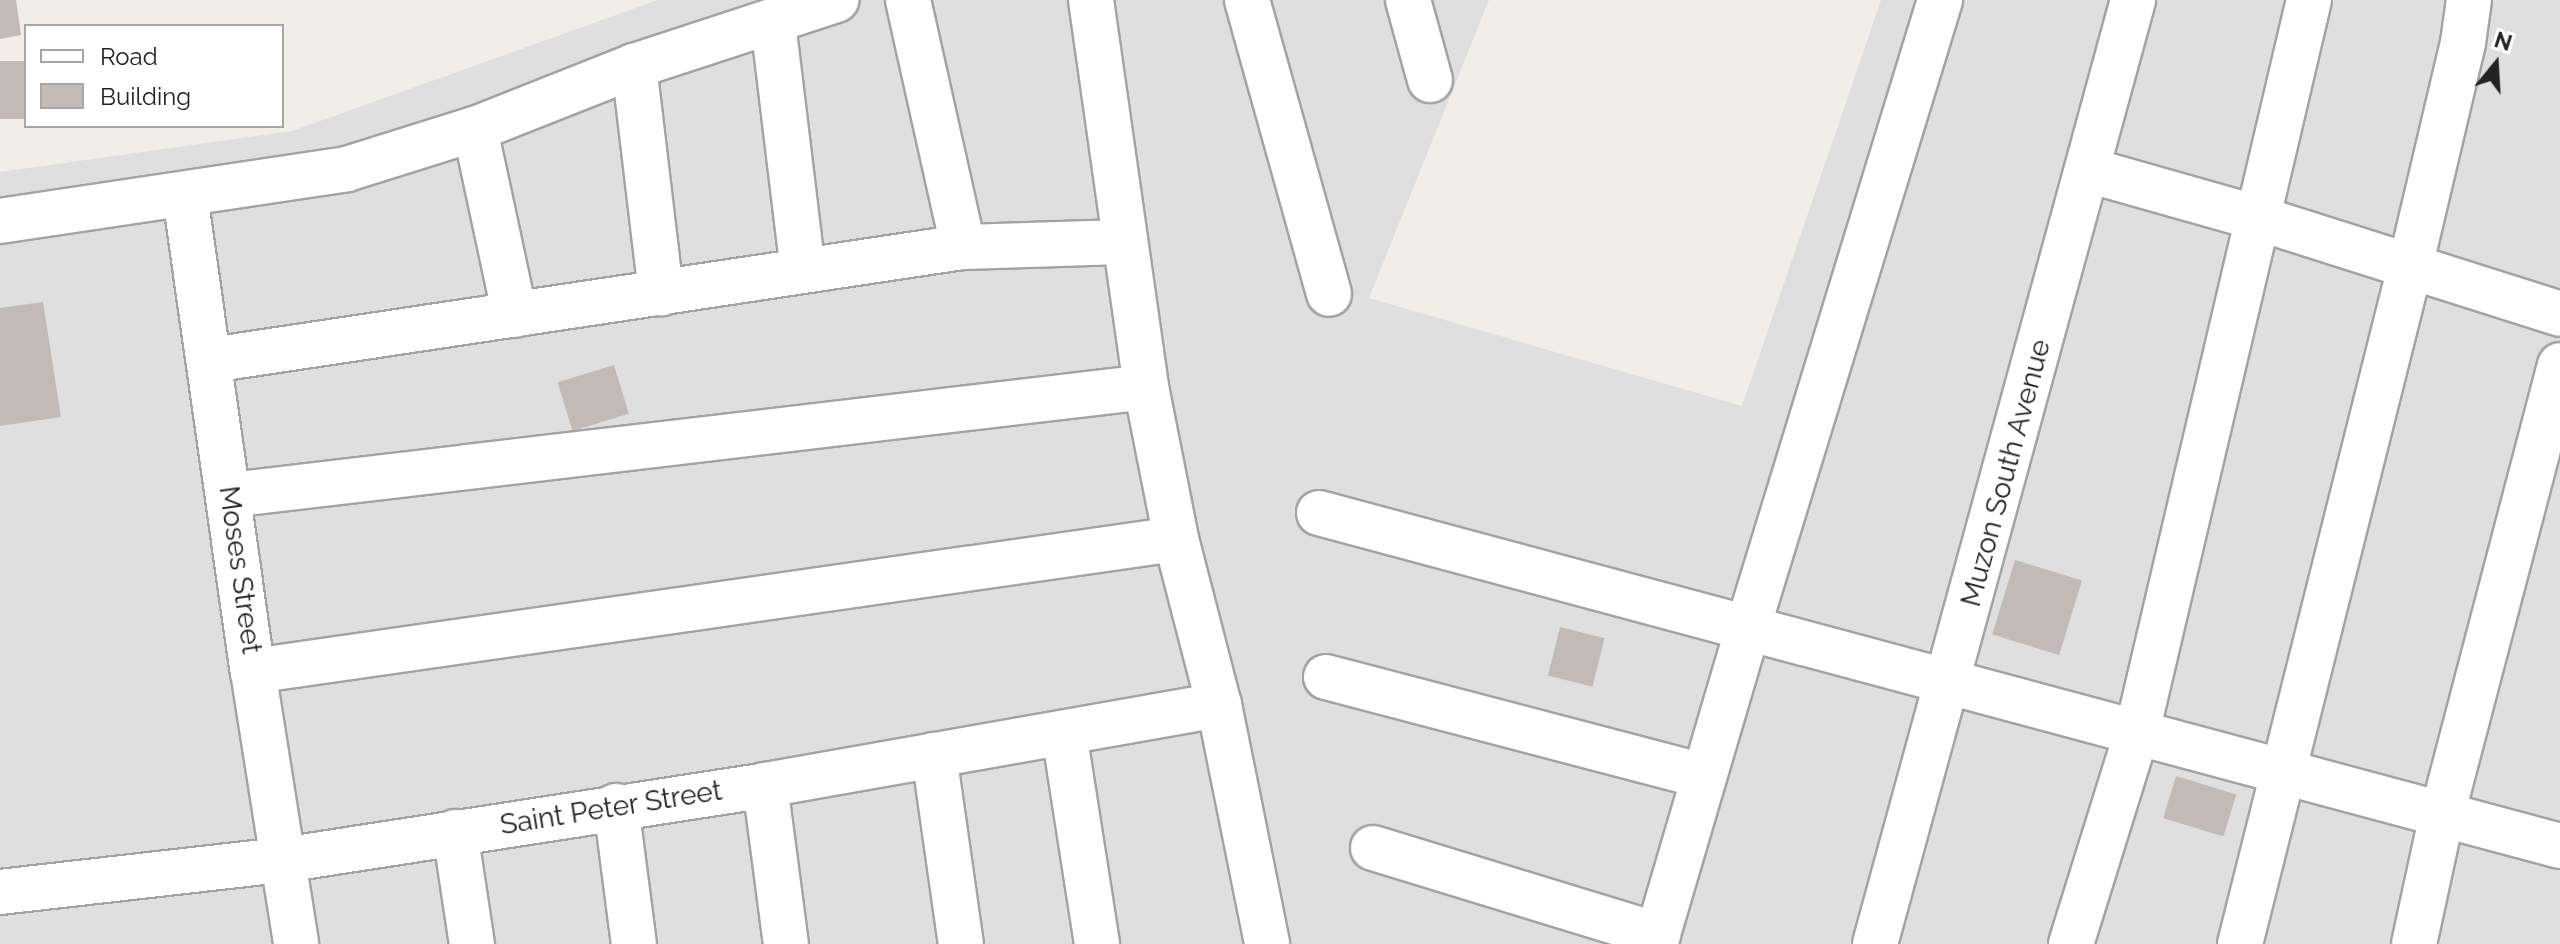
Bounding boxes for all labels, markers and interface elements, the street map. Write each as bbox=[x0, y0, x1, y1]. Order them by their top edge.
legend bbox=[24, 24, 284, 128]
north arrow bbox=[2456, 24, 2536, 104]
text: N bbox=[2491, 26, 2515, 56]
text: Road bbox=[100, 42, 158, 71]
text: Building bbox=[100, 82, 191, 111]
street label: Muzon South Avenue bbox=[1954, 335, 2058, 611]
street label: Moses Street bbox=[212, 484, 268, 656]
street label: Saint Peter Street bbox=[497, 774, 725, 842]

